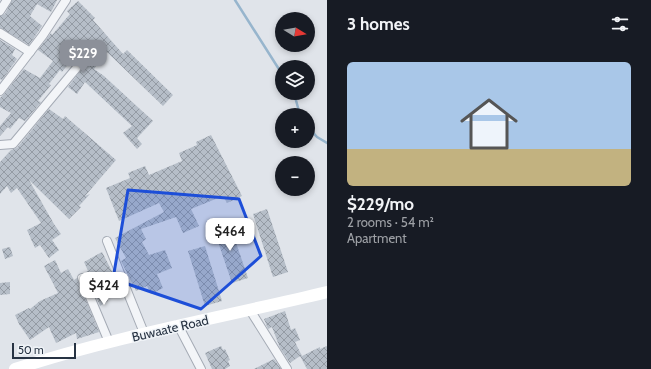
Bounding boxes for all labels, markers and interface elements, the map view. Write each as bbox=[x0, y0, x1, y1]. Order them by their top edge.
north arrow bbox=[275, 12, 315, 52]
map controls bbox=[275, 12, 315, 196]
icon: filters bbox=[609, 13, 631, 35]
text: 3 homes bbox=[347, 14, 410, 34]
pin: $229 bbox=[59, 40, 107, 74]
text: $229 bbox=[69, 45, 97, 61]
button: layers bbox=[275, 60, 315, 100]
icon: home bbox=[453, 88, 525, 160]
button: + bbox=[275, 108, 315, 148]
button: − bbox=[275, 156, 315, 196]
text: $229/mo bbox=[347, 194, 414, 214]
text: 2 rooms · 54 m² bbox=[347, 214, 434, 230]
pin: $464 bbox=[206, 218, 254, 252]
text: $464 bbox=[215, 223, 246, 239]
text: Apartment bbox=[347, 230, 407, 246]
pin: $424 bbox=[80, 272, 128, 306]
text: $424 bbox=[89, 277, 119, 293]
street label: Buwaate Road bbox=[130, 311, 210, 345]
scale bar bbox=[12, 341, 76, 360]
text: 50 m bbox=[18, 343, 44, 357]

